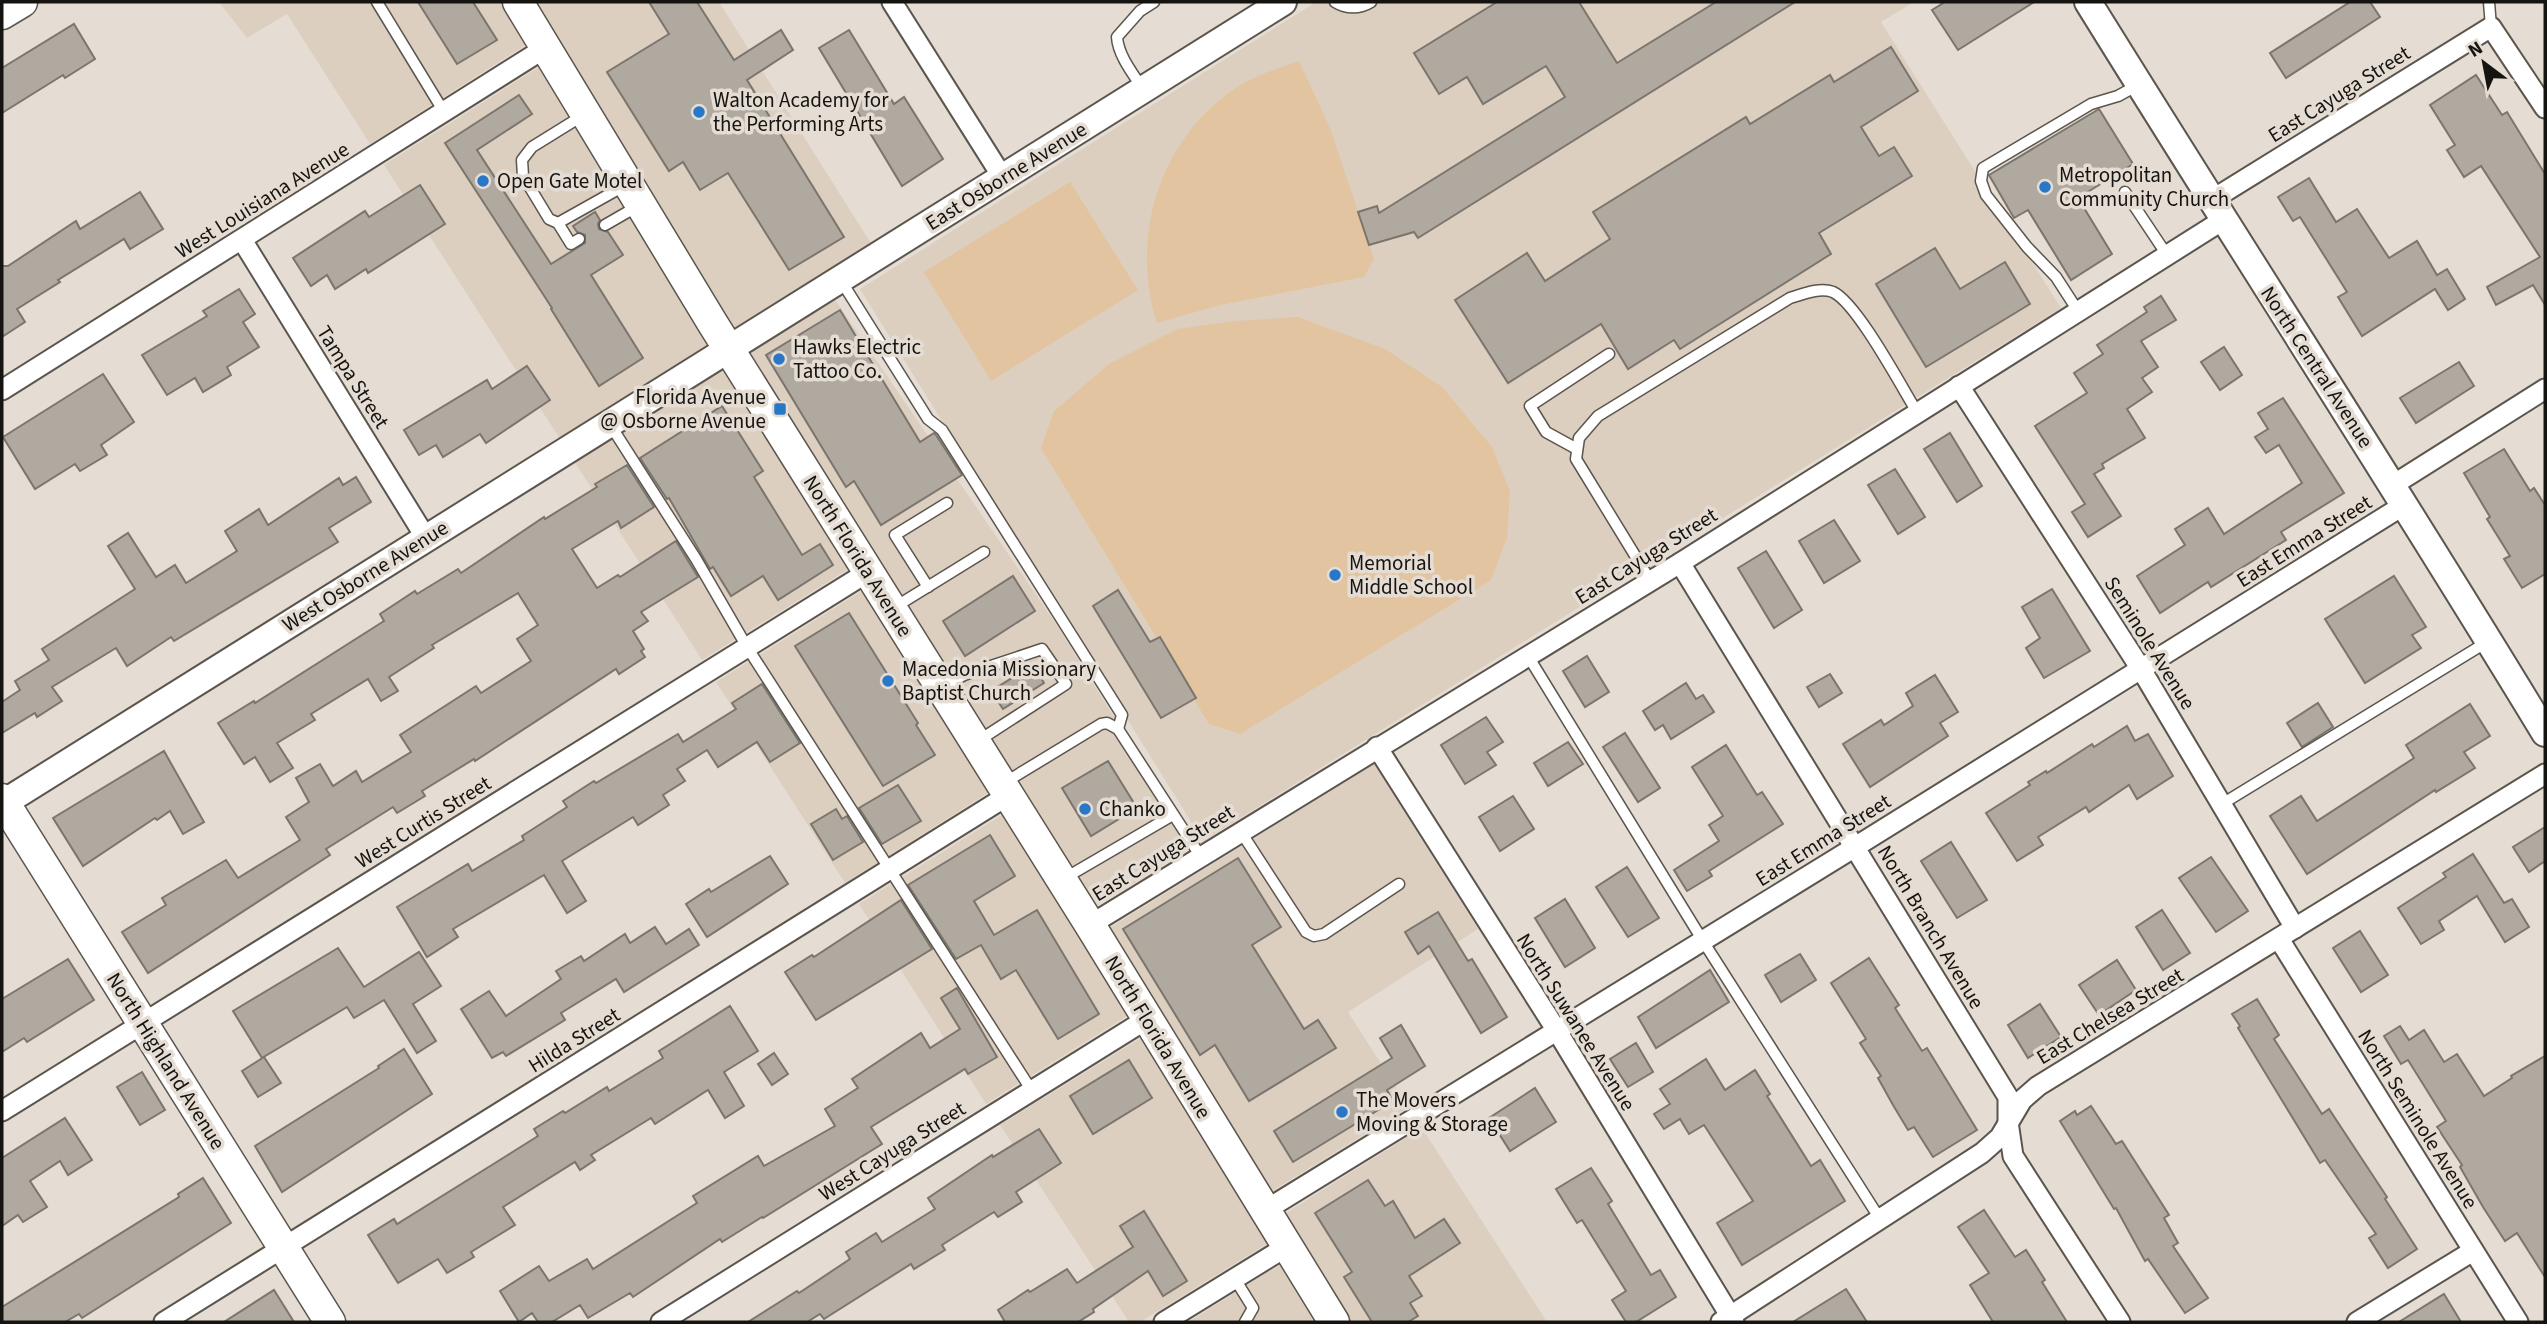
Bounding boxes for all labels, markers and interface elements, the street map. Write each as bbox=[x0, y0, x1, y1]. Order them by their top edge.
north arrow bbox=[2449, 28, 2519, 98]
text: N bbox=[2463, 35, 2488, 65]
street label: East Cayuga Street bbox=[2262, 38, 2416, 150]
place label: Walton Academy for the Performing Arts bbox=[713, 85, 889, 139]
marker: Walton Academy for the Performing Arts bbox=[691, 104, 707, 120]
street label: East Osborne Avenue bbox=[920, 114, 1092, 238]
street label: West Louisiana Avenue bbox=[169, 134, 355, 266]
place label: Metropolitan Community Church bbox=[2059, 160, 2229, 214]
place label: Open Gate Motel bbox=[497, 166, 642, 196]
marker: Open Gate Motel bbox=[475, 173, 491, 189]
marker: Metropolitan Community Church bbox=[2037, 179, 2053, 195]
street label: North Central Avenue bbox=[2253, 280, 2381, 454]
street label: Tampa Street bbox=[309, 320, 397, 434]
place label: Hawks Electric Tattoo Co. bbox=[793, 332, 922, 386]
marker: Hawks Electric Tattoo Co. bbox=[771, 351, 787, 367]
place label: Florida Avenue @ Osborne Avenue bbox=[600, 382, 766, 436]
marker: Florida Avenue @ Osborne Avenue bbox=[772, 401, 788, 417]
street label: North Florida Avenue bbox=[796, 469, 920, 643]
street label: East Emma Street bbox=[2230, 487, 2378, 595]
street label: East Cayuga Street bbox=[1569, 500, 1723, 612]
street label: West Osborne Avenue bbox=[276, 513, 454, 639]
place label: Memorial Middle School bbox=[1349, 548, 1473, 602]
marker: Memorial Middle School bbox=[1327, 567, 1343, 583]
street label: Seminole Avenue bbox=[2097, 571, 2203, 715]
place label: Macedonia Missionary Baptist Church bbox=[902, 654, 1096, 708]
marker: Macedonia Missionary Baptist Church bbox=[880, 673, 896, 689]
street label: West Curtis Street bbox=[349, 768, 497, 876]
street label: East Emma Street bbox=[1749, 786, 1897, 894]
place label: Chanko bbox=[1099, 794, 1166, 824]
street label: East Cayuga Street bbox=[1086, 797, 1240, 909]
marker: Chanko bbox=[1077, 801, 1093, 817]
street label: North Branch Avenue bbox=[1870, 840, 1992, 1014]
street label: North Suwanee Avenue bbox=[1509, 927, 1643, 1117]
street label: North Florida Avenue bbox=[1097, 950, 1219, 1124]
street label: East Chelsea Street bbox=[2031, 960, 2189, 1072]
street label: North Highland Avenue bbox=[99, 967, 233, 1155]
street label: Hilda Street bbox=[522, 1000, 626, 1080]
street label: North Seminole Avenue bbox=[2350, 1023, 2486, 1215]
place label: The Movers Moving & Storage bbox=[1356, 1085, 1508, 1139]
street label: West Cayuga Street bbox=[813, 1094, 971, 1208]
marker: The Movers Moving & Storage bbox=[1334, 1104, 1350, 1120]

